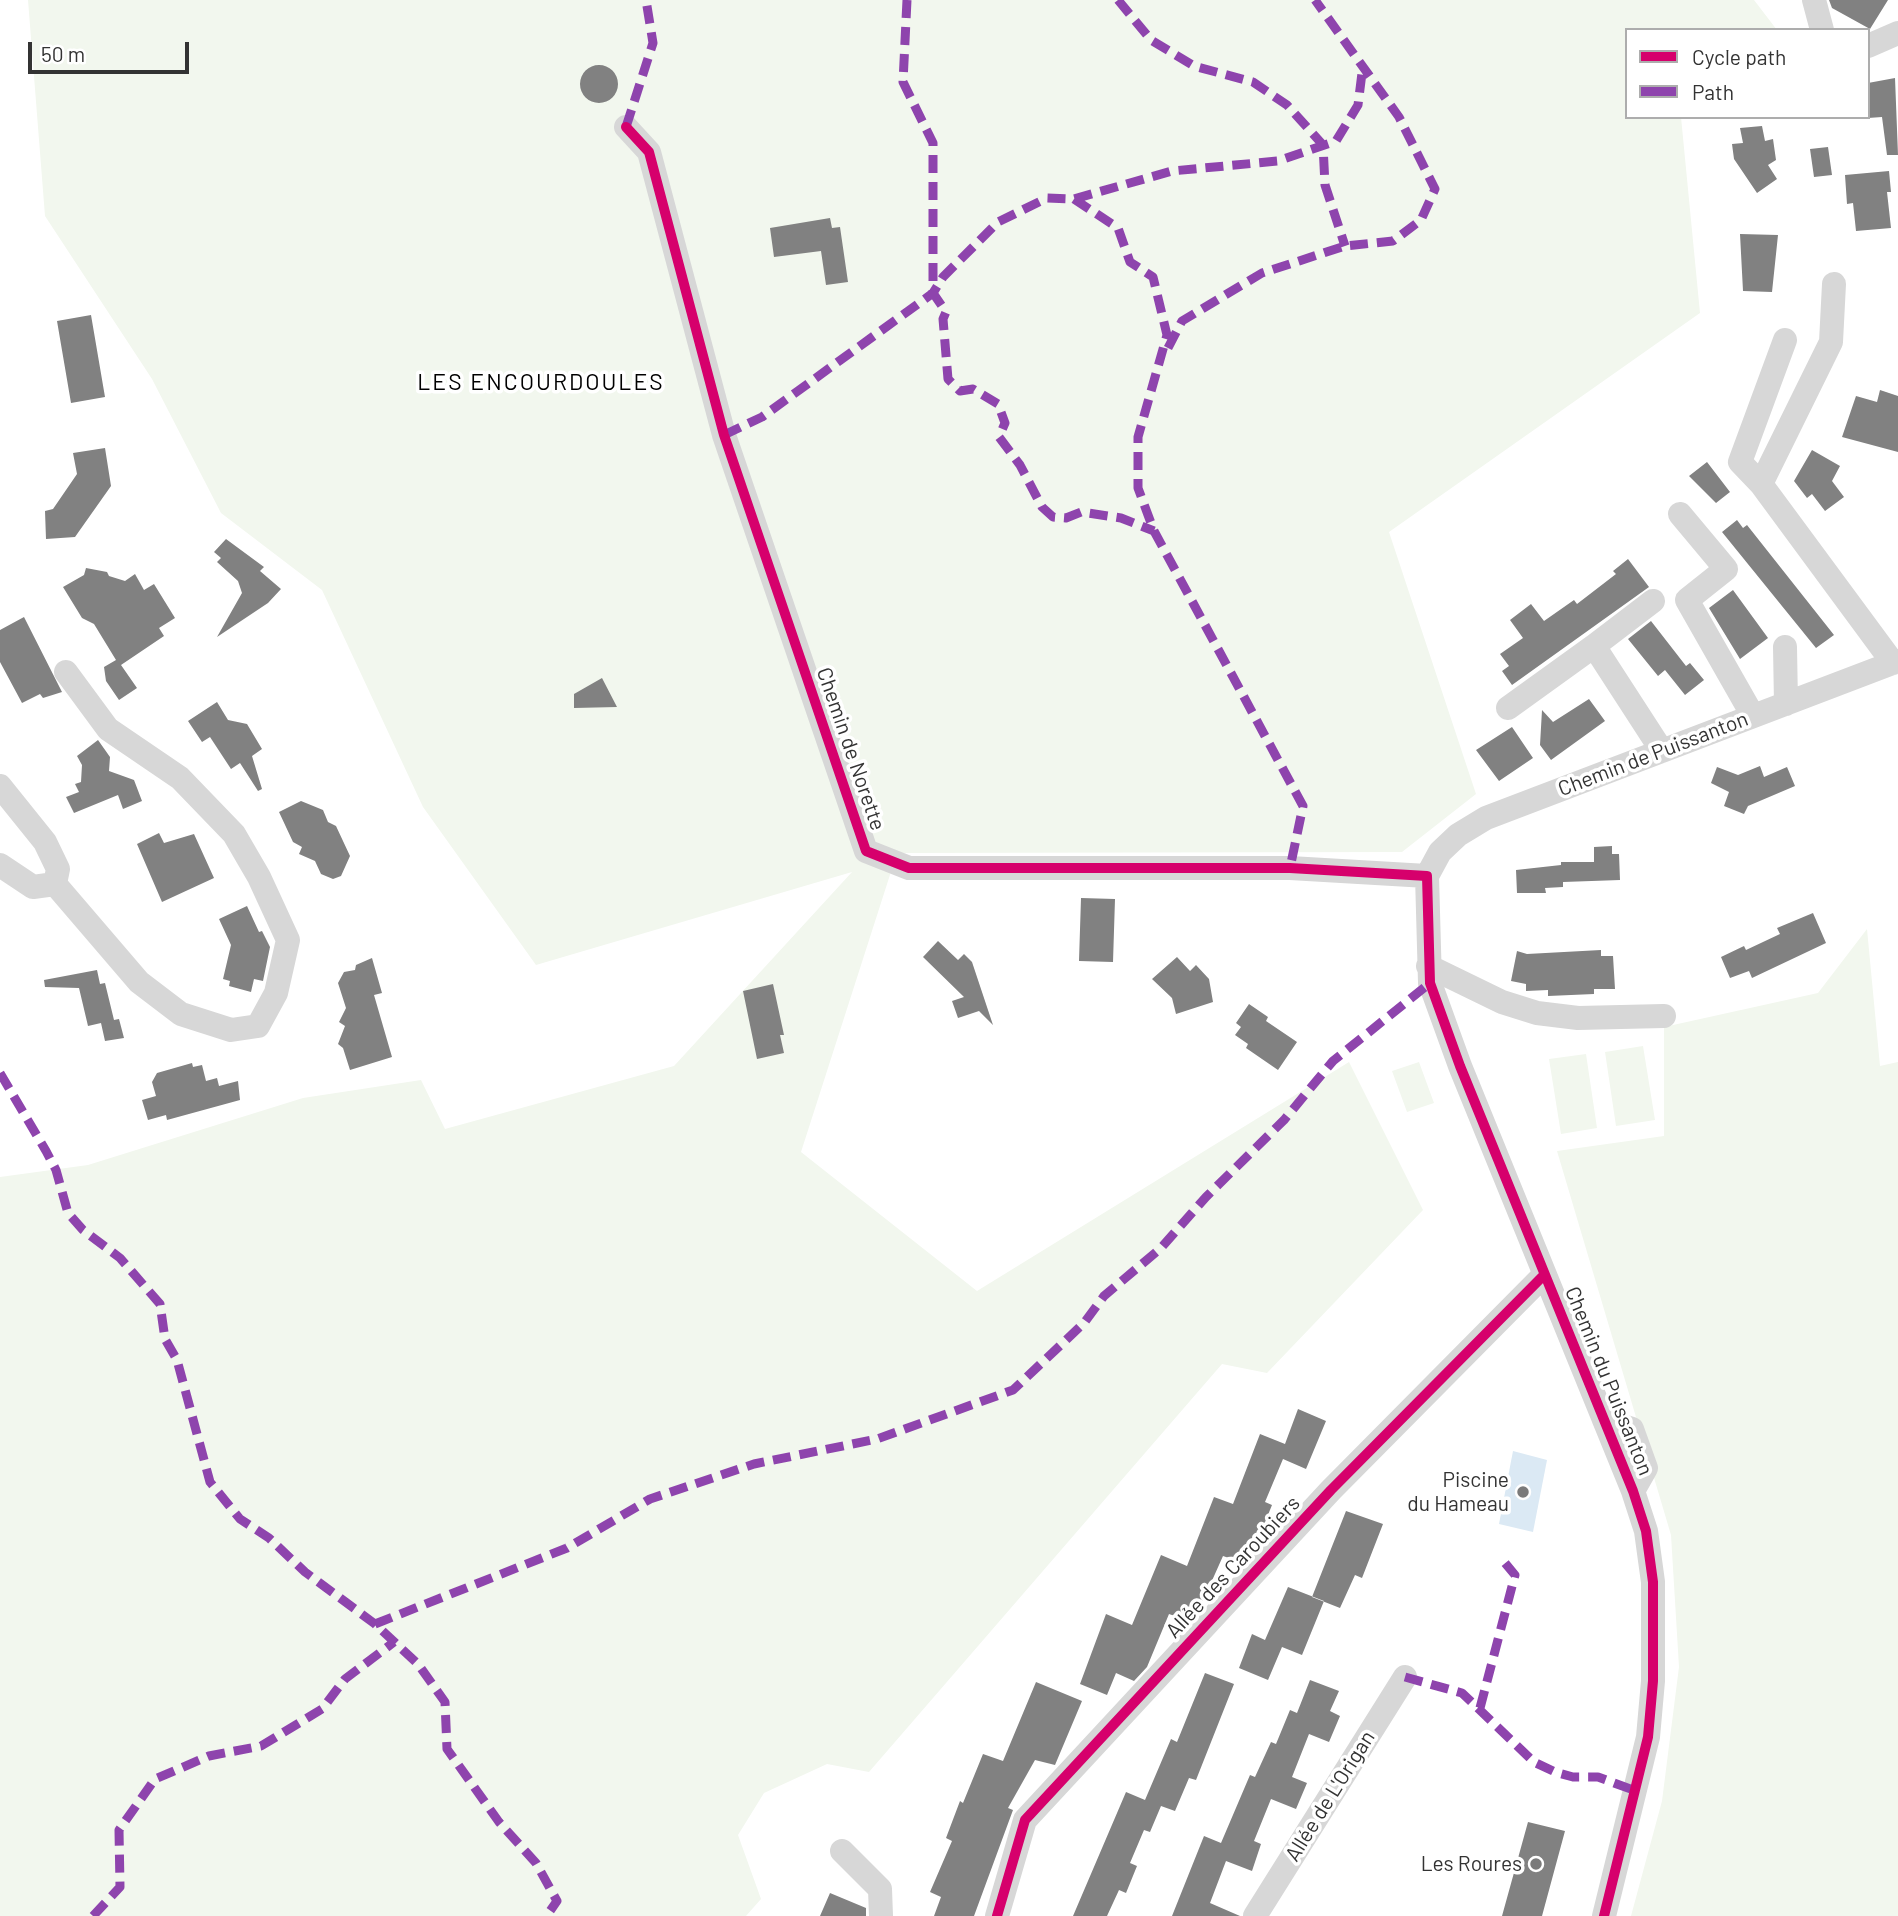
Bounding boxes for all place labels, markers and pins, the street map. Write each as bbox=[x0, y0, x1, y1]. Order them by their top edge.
place label: Piscine du Hameau bbox=[1407, 1467, 1509, 1517]
marker: Piscine du Hameau bbox=[1515, 1484, 1531, 1500]
place label: Les Roures bbox=[1421, 1851, 1522, 1877]
marker: Les Roures bbox=[1528, 1856, 1544, 1872]

